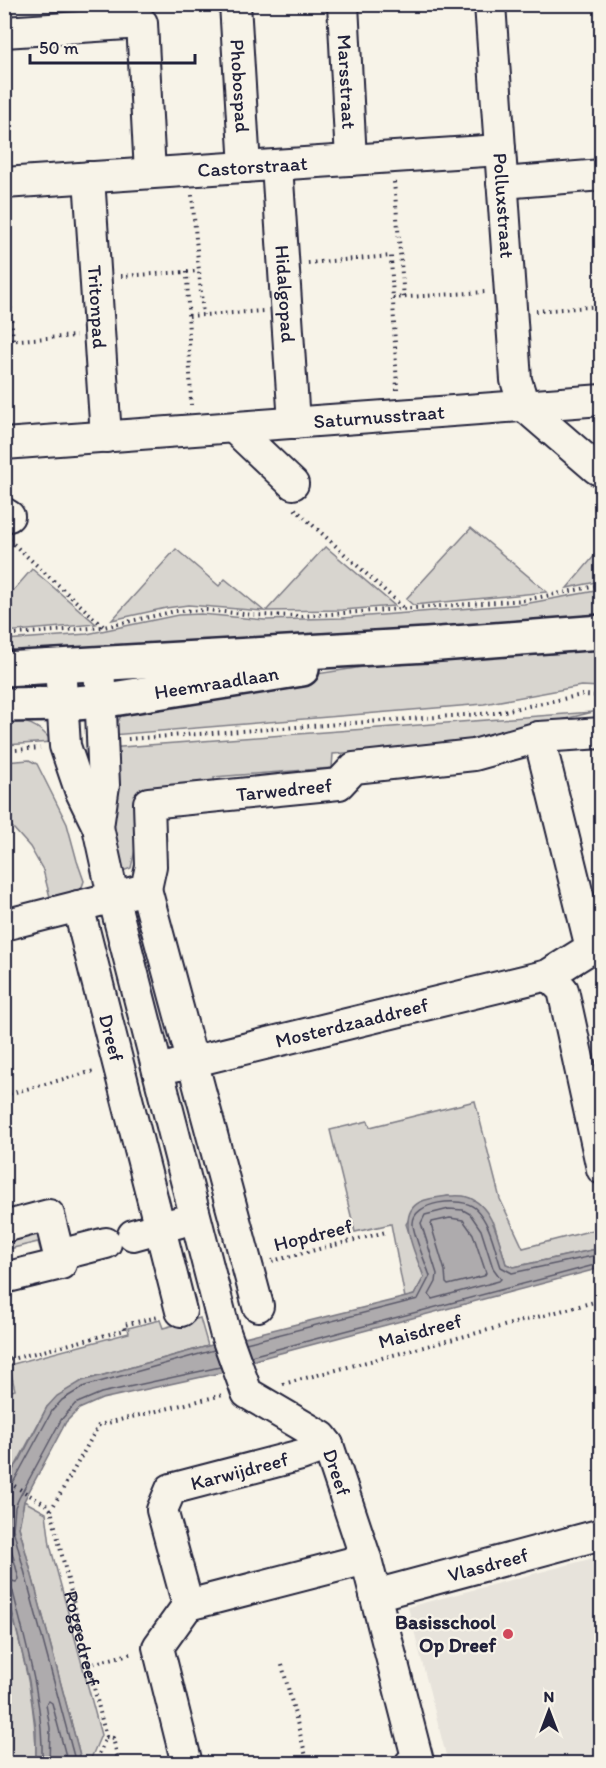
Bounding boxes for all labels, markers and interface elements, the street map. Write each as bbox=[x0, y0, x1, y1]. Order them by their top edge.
scale bar bbox=[30, 27, 195, 65]
street label: Marsstraat bbox=[333, 34, 361, 130]
text: 50 m bbox=[39, 37, 79, 59]
street label: Phobospad bbox=[225, 38, 255, 134]
street label: Castorstraat bbox=[197, 151, 308, 182]
street label: Polluxstraat bbox=[488, 152, 520, 259]
street label: Hidalgopad bbox=[270, 244, 301, 344]
street label: Tritonpad bbox=[83, 264, 112, 349]
street label: Saturnusstraat bbox=[313, 400, 446, 433]
street label: Heemraadlaan bbox=[153, 661, 281, 704]
street label: Tarwedreef bbox=[235, 773, 334, 806]
street label: Mosterdzaaddreef bbox=[273, 992, 431, 1053]
street label: Dreef bbox=[94, 1012, 129, 1064]
street label: Hopdreef bbox=[271, 1214, 355, 1256]
street label: Maisdreef bbox=[376, 1308, 465, 1354]
street label: Dreef bbox=[318, 1446, 356, 1499]
street label: Karwijdreef bbox=[188, 1447, 291, 1495]
street label: Vlasdreef bbox=[445, 1542, 531, 1587]
street label: Roggedreef bbox=[59, 1588, 105, 1689]
place label: Basisschool Op Dreef bbox=[395, 1610, 496, 1658]
marker: Basisschool Op Dreef bbox=[501, 1627, 515, 1641]
north arrow bbox=[519, 1681, 579, 1741]
text: N bbox=[544, 1687, 554, 1706]

